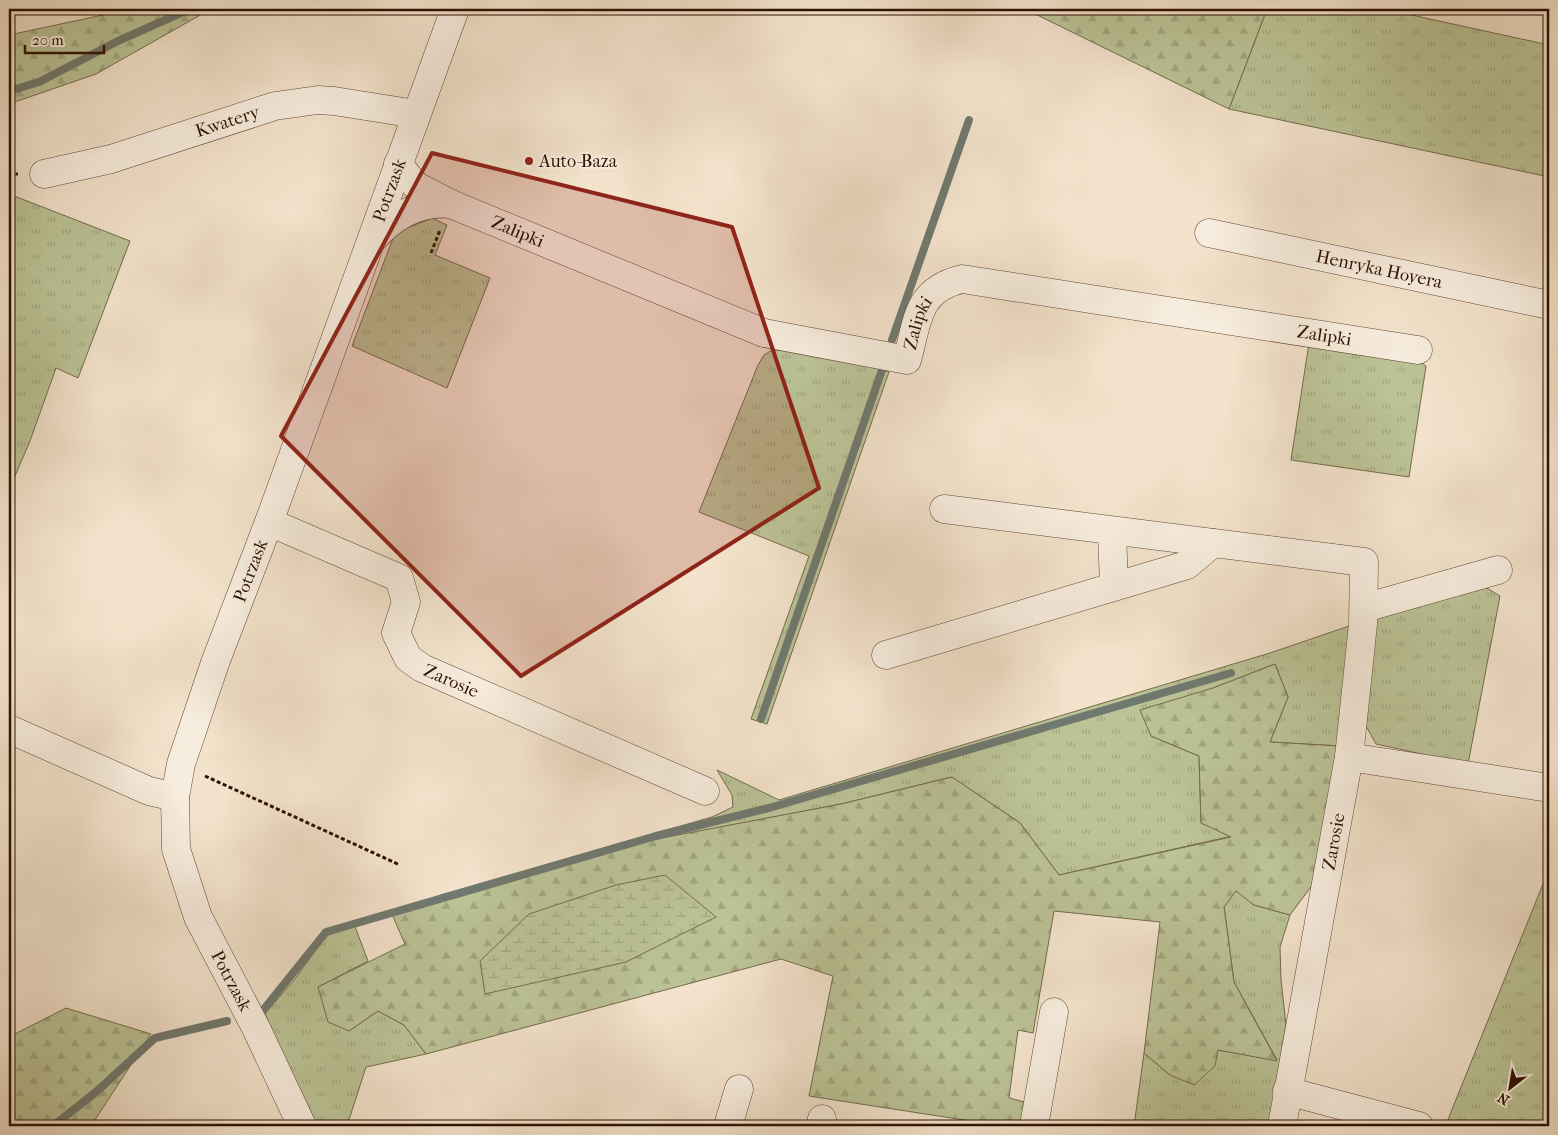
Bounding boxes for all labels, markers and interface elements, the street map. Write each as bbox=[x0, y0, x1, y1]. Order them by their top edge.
scale bar bbox=[25, 22, 104, 54]
text: 20 m bbox=[32, 31, 64, 49]
street label: Kwatery bbox=[193, 101, 263, 142]
place label: Auto-Baza bbox=[538, 151, 618, 172]
street label: Potrzask bbox=[368, 155, 411, 225]
marker: Auto-Baza bbox=[523, 155, 535, 167]
street label: Zalipki bbox=[488, 211, 548, 252]
street label: Henryka Hoyera bbox=[1314, 245, 1445, 293]
street label: Zalipki bbox=[900, 292, 937, 352]
street label: Zalipki bbox=[1296, 321, 1354, 350]
street label: Potrzask bbox=[229, 535, 272, 605]
street label: Zarosie bbox=[421, 660, 482, 702]
street label: Zarosie bbox=[1318, 811, 1349, 872]
street label: Potrzask bbox=[206, 947, 256, 1016]
north arrow bbox=[1486, 1062, 1536, 1112]
text: N bbox=[1494, 1088, 1512, 1109]

